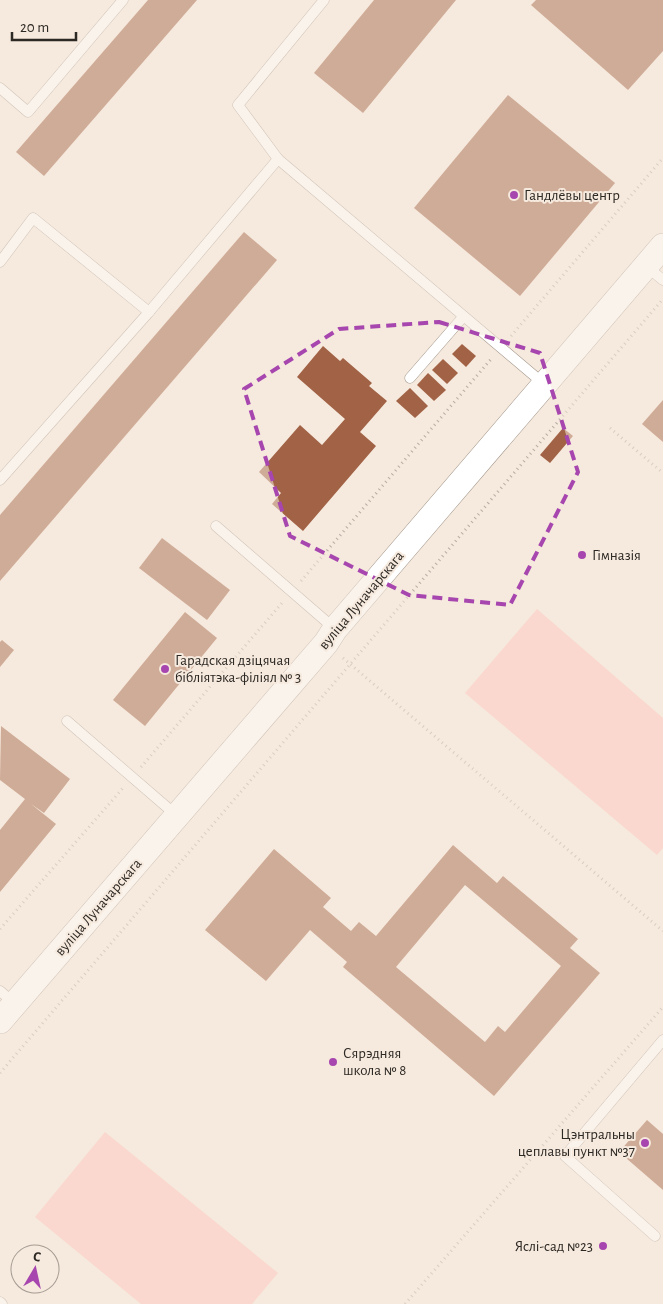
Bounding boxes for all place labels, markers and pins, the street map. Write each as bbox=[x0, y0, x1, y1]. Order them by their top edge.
place label: Гандлёвы центр bbox=[524, 188, 620, 203]
marker: Гандлёвы центр bbox=[508, 189, 520, 201]
place label: Гімназія bbox=[592, 548, 641, 563]
marker: Гімназія bbox=[576, 549, 588, 561]
place label: Гарадская дзіцячая бібліятэка-філіял № 3 bbox=[175, 653, 301, 685]
marker: Гарадская дзіцячая бібліятэка-філіял № 3 bbox=[159, 663, 171, 675]
place label: Сярэдняя школа № 8 bbox=[343, 1046, 406, 1078]
marker: Сярэдняя школа № 8 bbox=[327, 1056, 339, 1068]
place label: Цэнтральны цеплавы пункт №37 bbox=[518, 1127, 635, 1159]
marker: Цэнтральны цеплавы пункт №37 bbox=[639, 1137, 651, 1149]
place label: Яслі-сад №23 bbox=[515, 1239, 593, 1254]
marker: Яслі-сад №23 bbox=[597, 1240, 609, 1252]

